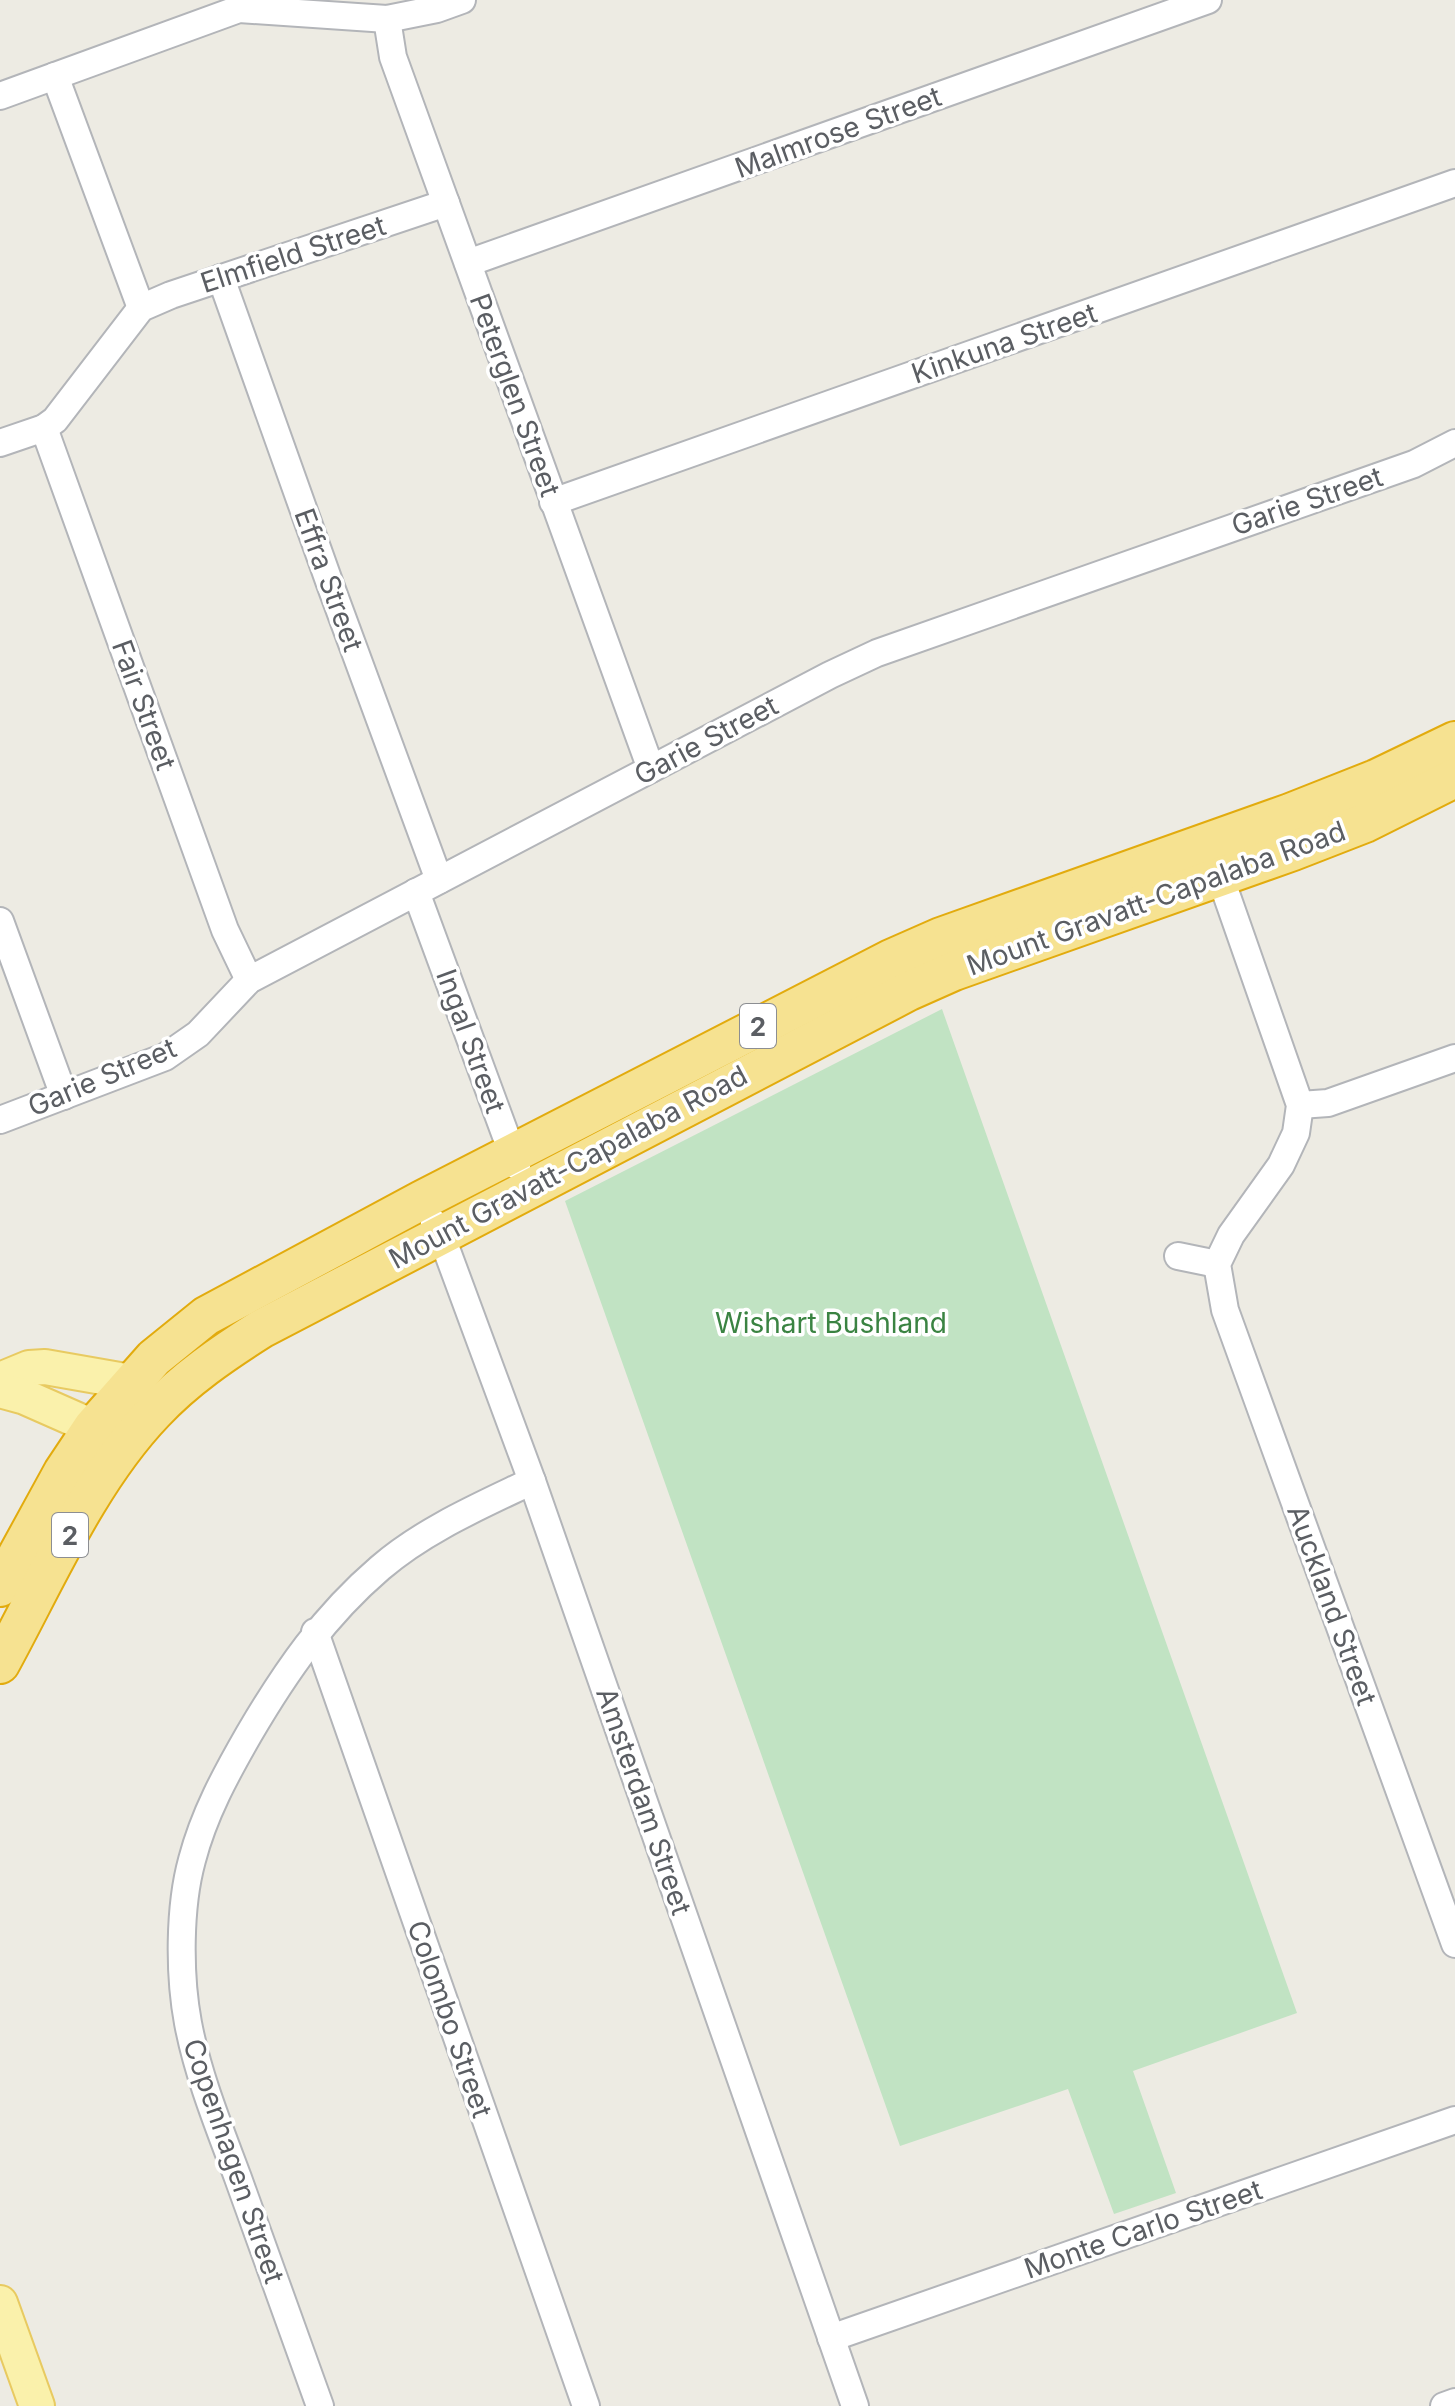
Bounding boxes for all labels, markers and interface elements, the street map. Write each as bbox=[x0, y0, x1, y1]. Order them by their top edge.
street label: Malmrose Street bbox=[730, 79, 946, 185]
street label: Elmfield Street bbox=[196, 208, 390, 300]
street label: Peterglen Street bbox=[463, 289, 567, 501]
street label: Kinkuna Street bbox=[907, 295, 1101, 391]
street label: Garie Street bbox=[1227, 459, 1387, 543]
street label: Effra Street bbox=[287, 504, 371, 656]
street label: Fair Street bbox=[105, 635, 183, 775]
street label: Garie Street bbox=[628, 688, 784, 792]
street label: Mount Gravatt-Capalaba Road bbox=[962, 814, 1350, 982]
street label: Ingal Street bbox=[429, 964, 513, 1118]
road number: 2 bbox=[740, 1004, 776, 1048]
street label: Garie Street bbox=[23, 1031, 181, 1123]
street label: Mount Gravatt-Capalaba Road bbox=[383, 1058, 753, 1276]
park label: Wishart Bushland bbox=[715, 1306, 947, 1340]
street label: Auckland Street bbox=[1280, 1500, 1384, 1710]
road number: 2 bbox=[52, 1513, 88, 1557]
street label: Amsterdam Street bbox=[589, 1683, 699, 1919]
street label: Colombo Street bbox=[400, 1916, 500, 2122]
street label: Copenhagen Street bbox=[176, 2034, 292, 2288]
street label: Monte Carlo Street bbox=[1020, 2172, 1266, 2286]

